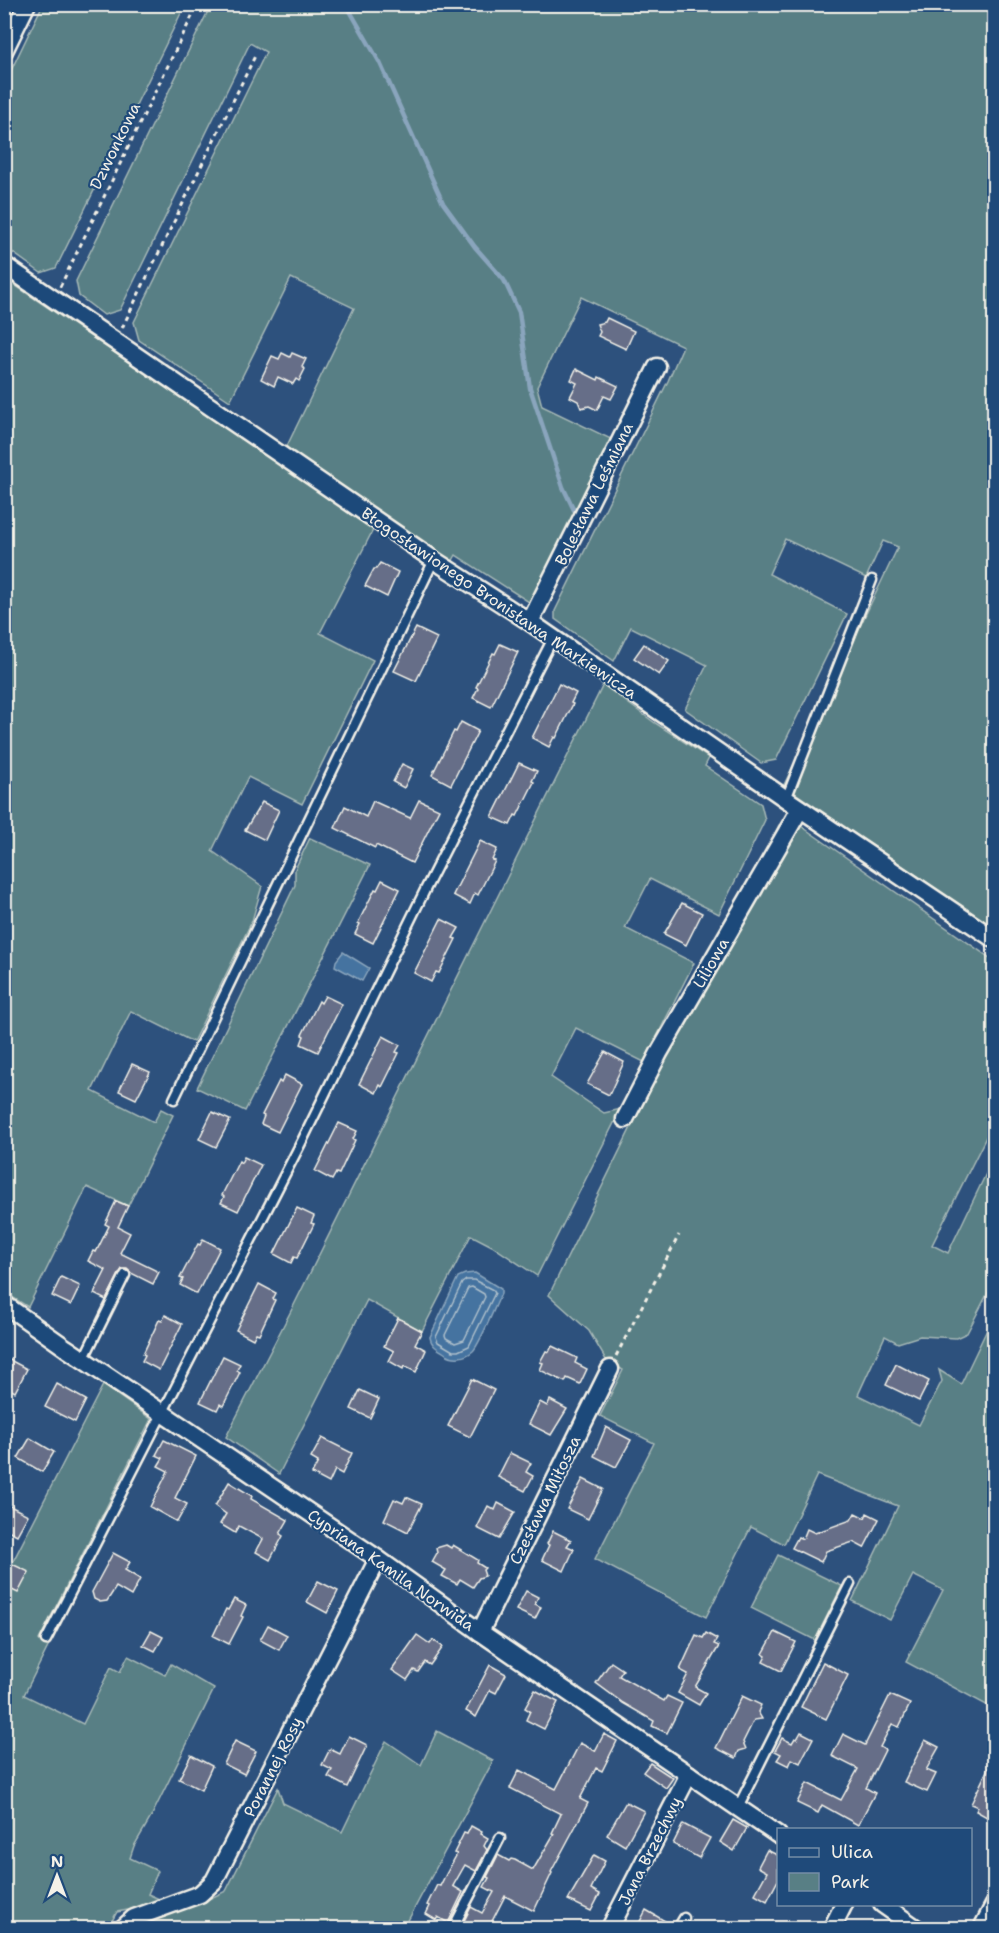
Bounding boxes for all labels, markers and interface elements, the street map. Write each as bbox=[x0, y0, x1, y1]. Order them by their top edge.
street label: Dzwonkowa bbox=[85, 99, 145, 193]
street label: Bolesława Leśmiana bbox=[550, 419, 638, 569]
street label: Błogosławionego Bronisława Markiewicza bbox=[357, 503, 641, 703]
street label: Liliowa bbox=[688, 934, 734, 992]
street label: Czesława Miłosza bbox=[505, 1432, 585, 1568]
street label: Cypriana Kamila Norwida bbox=[303, 1504, 479, 1636]
street label: Porannej Rosy bbox=[239, 1713, 307, 1821]
street label: Jana Brzechwy bbox=[614, 1793, 686, 1909]
legend bbox=[777, 1828, 972, 1906]
text: Ulica bbox=[831, 1840, 873, 1864]
north arrow bbox=[27, 1846, 87, 1906]
text: N bbox=[51, 1851, 63, 1872]
text: Park bbox=[831, 1870, 870, 1894]

